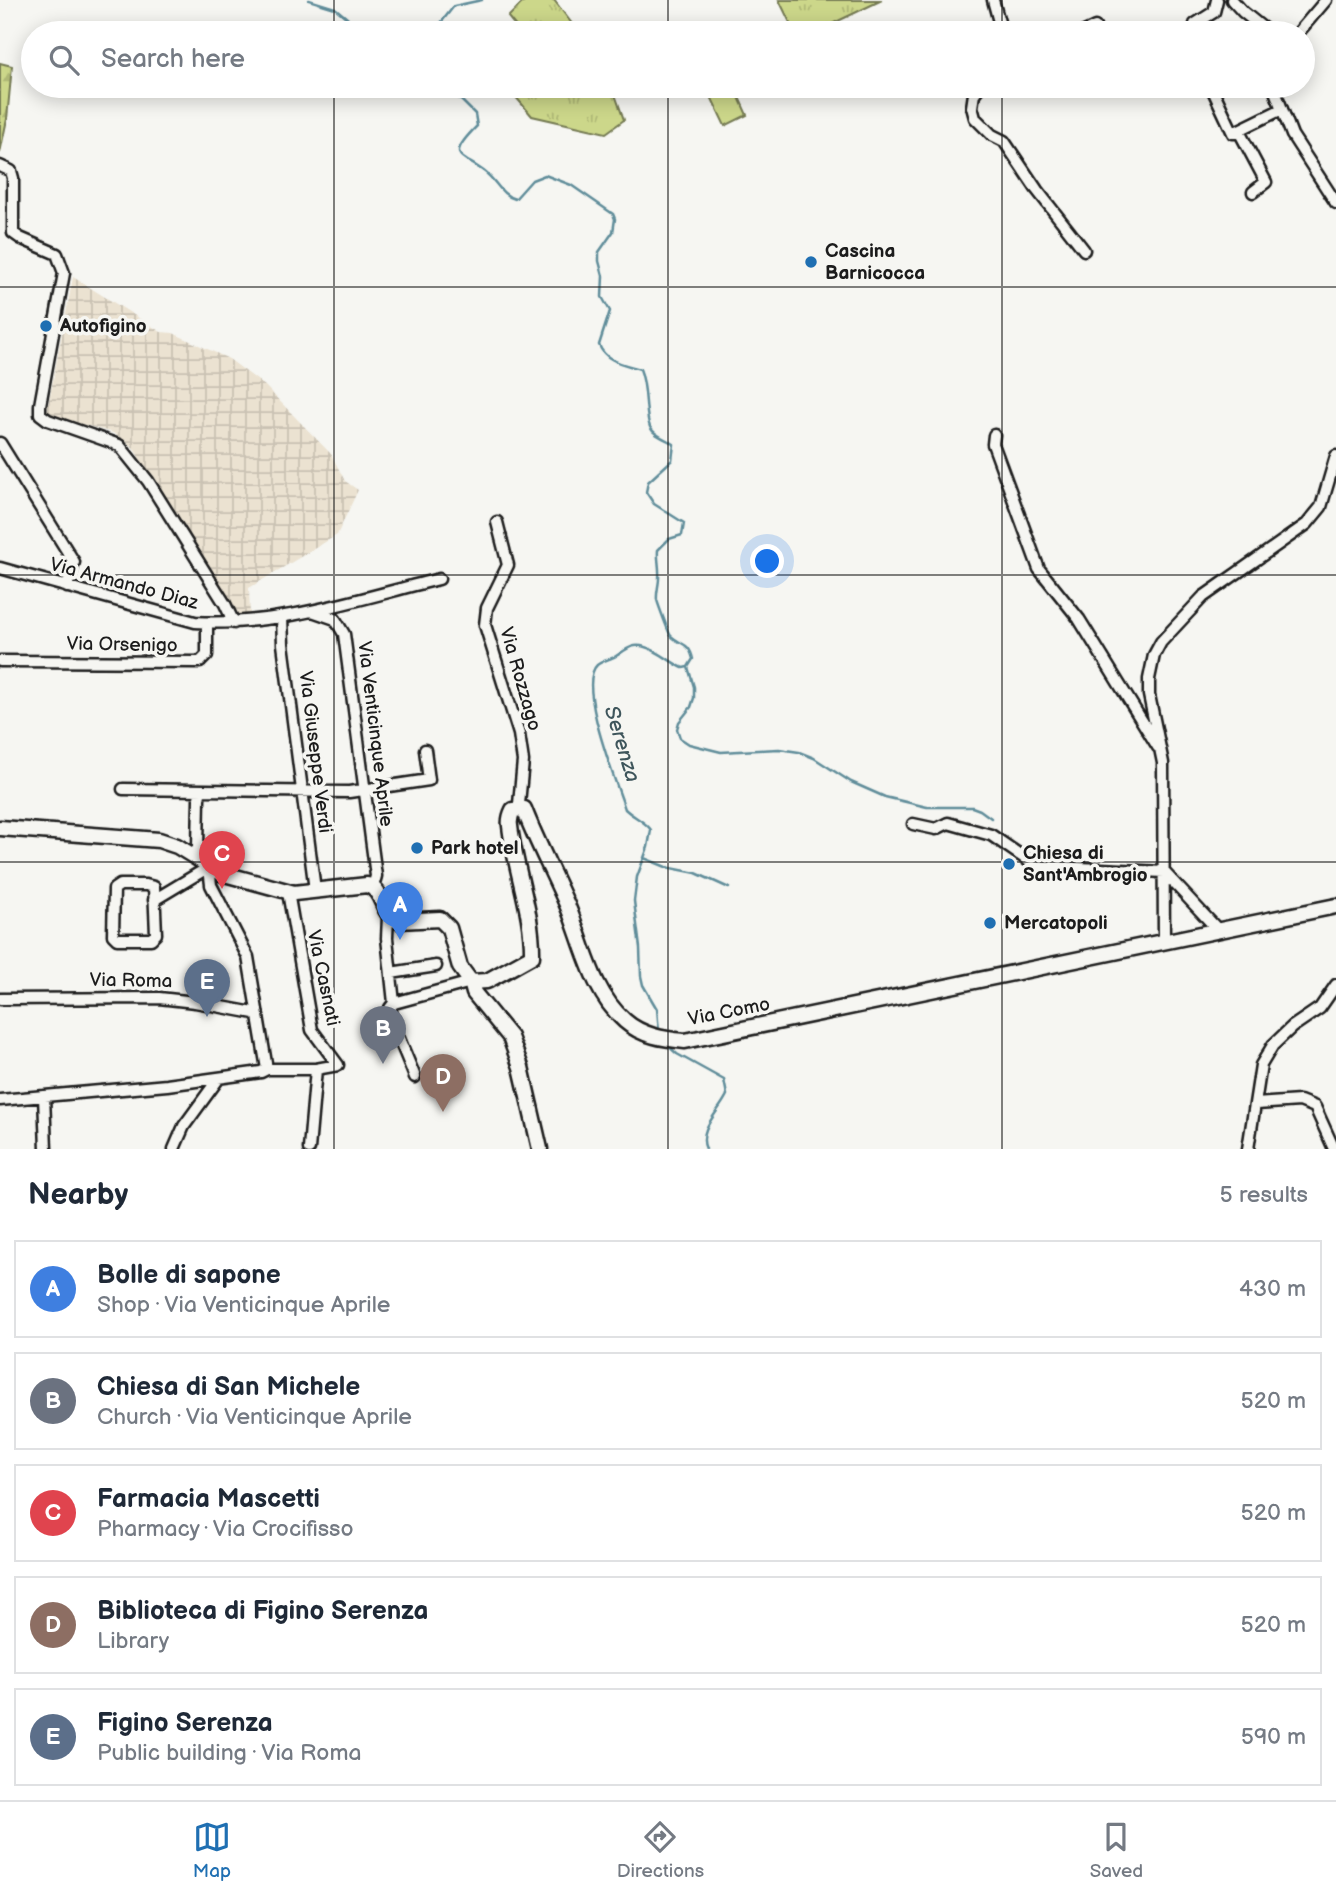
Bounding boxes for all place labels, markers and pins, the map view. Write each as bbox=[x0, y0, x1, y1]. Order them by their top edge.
place label: Cascina Barnicocca bbox=[825, 240, 925, 285]
marker: Cascina Barnicocca bbox=[803, 254, 819, 270]
place label: Autofigino bbox=[59, 315, 147, 338]
marker: Autofigino bbox=[38, 318, 54, 334]
pin: C bbox=[199, 831, 245, 889]
place label: Park hotel bbox=[431, 837, 519, 860]
marker: Park hotel bbox=[409, 840, 425, 856]
place label: Chiesa di Sant'Ambrogio bbox=[1023, 842, 1148, 887]
marker: Chiesa di Sant'Ambrogio bbox=[1001, 856, 1017, 872]
pin: A bbox=[377, 882, 423, 940]
place label: Mercatopoli bbox=[1004, 912, 1108, 935]
marker: Mercatopoli bbox=[982, 915, 998, 931]
pin: E bbox=[184, 959, 230, 1017]
pin: B bbox=[360, 1006, 406, 1064]
pin: D bbox=[420, 1054, 466, 1112]

